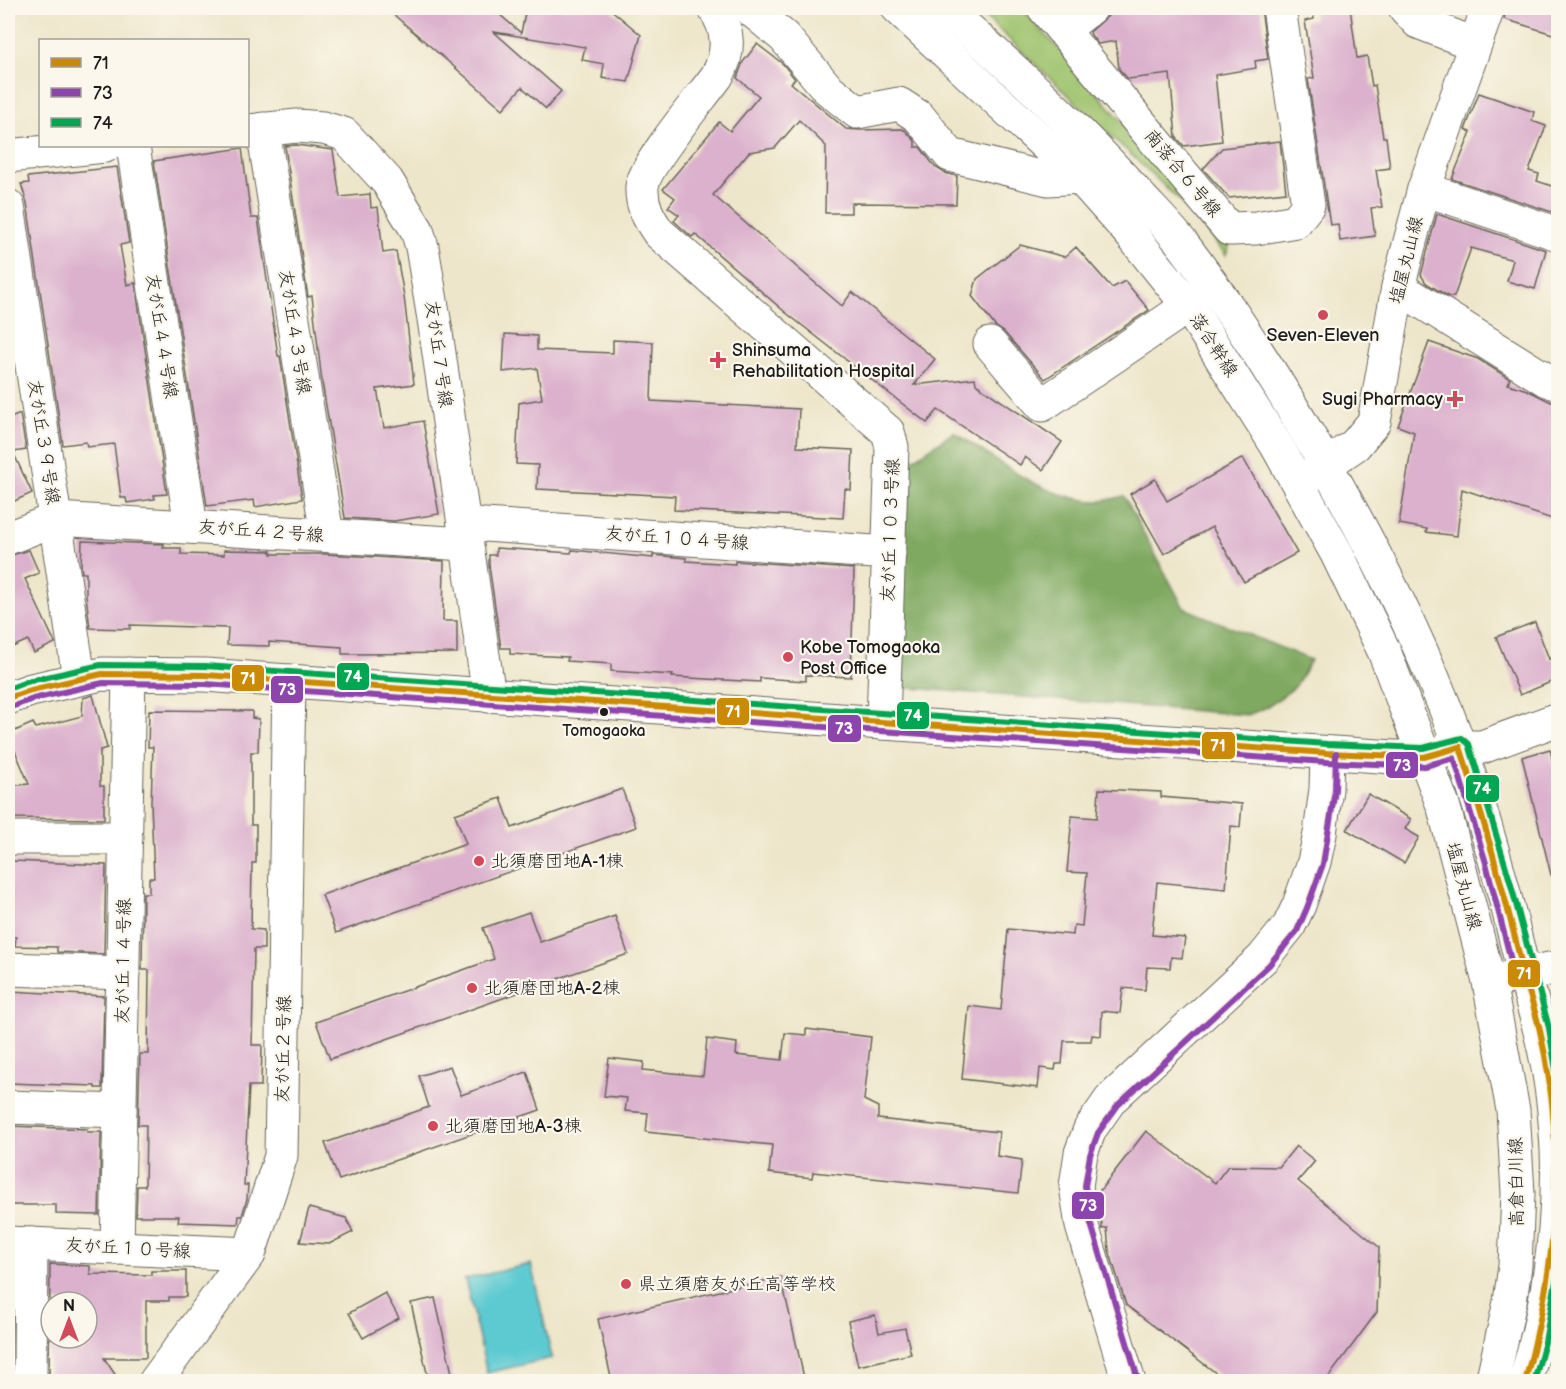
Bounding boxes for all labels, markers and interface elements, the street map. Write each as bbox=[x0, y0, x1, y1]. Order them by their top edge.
legend bbox=[39, 39, 249, 147]
text: 71 bbox=[93, 53, 109, 74]
text: 73 bbox=[93, 83, 113, 104]
text: 74 bbox=[93, 113, 113, 134]
street label: 南落合６号線 bbox=[1140, 125, 1225, 221]
street label: 塩屋丸山線 bbox=[1385, 214, 1428, 306]
street label: 友が丘４３号線 bbox=[274, 268, 315, 396]
street label: 友が丘４４号線 bbox=[141, 272, 182, 400]
street label: 友が丘７号線 bbox=[421, 299, 456, 409]
marker: Seven-Eleven bbox=[1316, 308, 1330, 322]
street label: 落合幹線 bbox=[1185, 309, 1242, 381]
place label: Seven-Eleven bbox=[1267, 325, 1379, 346]
place label: Shinsuma Rehabilitation Hospital bbox=[732, 340, 914, 382]
marker: Shinsuma Rehabilitation Hospital bbox=[709, 351, 727, 369]
street label: 友が丘３９号線 bbox=[23, 378, 64, 506]
place label: Sugi Pharmacy bbox=[1322, 389, 1444, 410]
marker: Sugi Pharmacy bbox=[1448, 392, 1462, 406]
street label: 友が丘１０３号線 bbox=[877, 458, 904, 602]
street label: 友が丘４２号線 bbox=[197, 517, 325, 546]
street label: 友が丘１０４号線 bbox=[604, 523, 750, 554]
place label: Kobe Tomogaoka Post Office bbox=[800, 637, 941, 679]
marker: Kobe Tomogaoka Post Office bbox=[781, 650, 795, 664]
line badge: 74 bbox=[336, 662, 370, 691]
line badge: 71 bbox=[231, 664, 265, 692]
text: 74 bbox=[344, 668, 363, 687]
text: 71 bbox=[240, 670, 256, 689]
line badge: 73 bbox=[270, 675, 304, 704]
text: 73 bbox=[278, 681, 296, 700]
line badge: 71 bbox=[716, 697, 750, 726]
line badge: 74 bbox=[896, 701, 930, 730]
text: 71 bbox=[725, 703, 741, 722]
marker: Tomogaoka bbox=[598, 706, 610, 718]
text: 74 bbox=[904, 707, 923, 726]
line badge: 73 bbox=[827, 714, 862, 743]
text: 73 bbox=[835, 720, 853, 739]
place label: Tomogaoka bbox=[562, 722, 646, 741]
line badge: 71 bbox=[1201, 731, 1236, 760]
text: 71 bbox=[1210, 737, 1226, 756]
line badge: 73 bbox=[1385, 751, 1419, 779]
text: 73 bbox=[1393, 757, 1411, 776]
line badge: 74 bbox=[1465, 774, 1500, 803]
text: 74 bbox=[1473, 780, 1492, 799]
street label: 塩屋丸山線 bbox=[1442, 840, 1485, 932]
place label: 北須磨団地A-1棟 bbox=[491, 851, 624, 872]
marker: 北須磨団地A-1棟 bbox=[472, 854, 486, 868]
street label: 友が丘１４号線 bbox=[112, 898, 135, 1024]
line badge: 71 bbox=[1507, 959, 1541, 988]
text: 71 bbox=[1516, 965, 1532, 984]
place label: 北須磨団地A-2棟 bbox=[484, 978, 620, 999]
marker: 北須磨団地A-2棟 bbox=[465, 981, 479, 995]
street label: 友が丘２号線 bbox=[272, 995, 295, 1103]
place label: 北須磨団地A-3棟 bbox=[445, 1116, 582, 1137]
marker: 北須磨団地A-3棟 bbox=[426, 1119, 440, 1133]
street label: 高倉白川線 bbox=[1505, 1137, 1528, 1227]
line badge: 73 bbox=[1071, 1191, 1105, 1220]
text: 73 bbox=[1079, 1197, 1097, 1216]
street label: 友が丘１０号線 bbox=[65, 1235, 191, 1262]
place label: 県立須磨友が丘高等学校 bbox=[638, 1274, 836, 1295]
marker: 県立須磨友が丘高等学校 bbox=[619, 1277, 633, 1291]
north arrow bbox=[39, 1290, 99, 1350]
text: N bbox=[63, 1297, 75, 1316]

